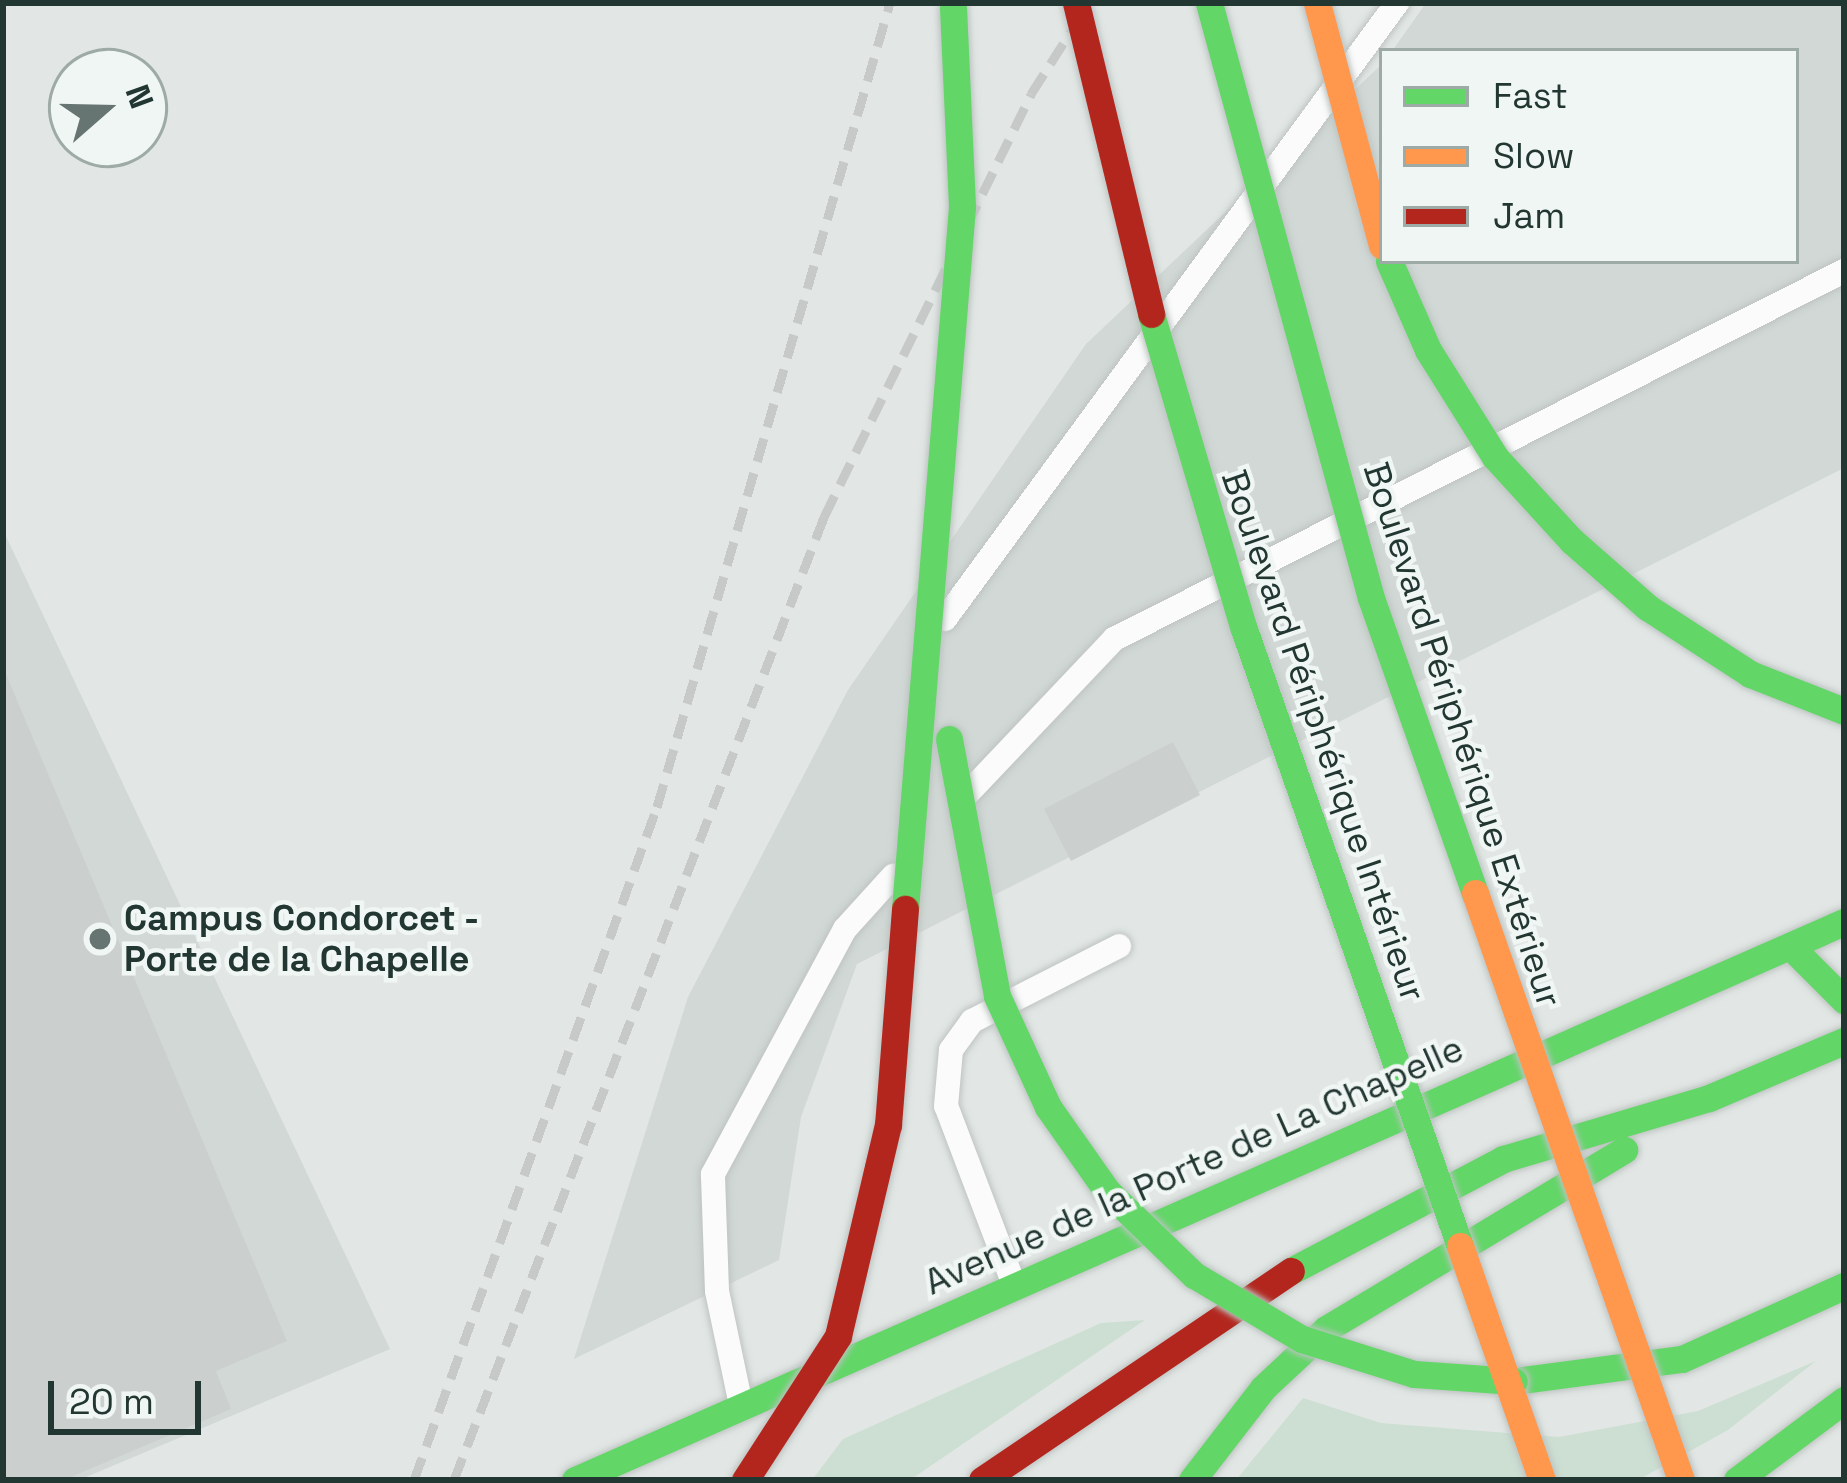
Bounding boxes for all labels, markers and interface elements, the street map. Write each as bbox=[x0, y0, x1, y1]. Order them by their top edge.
north arrow bbox=[48, 48, 168, 168]
legend bbox=[1379, 48, 1799, 264]
text: Fast bbox=[1493, 73, 1568, 119]
text: N bbox=[115, 79, 163, 114]
text: Slow bbox=[1493, 133, 1575, 179]
text: Jam bbox=[1493, 193, 1565, 239]
street label: Boulevard Périphérique Extérieur bbox=[1353, 457, 1571, 1013]
street label: Boulevard Périphérique Intérieur bbox=[1212, 465, 1434, 1007]
place label: Campus Condorcet - Porte de la Chapelle bbox=[124, 896, 480, 981]
marker: Campus Condorcet - Porte de la Chapelle bbox=[87, 926, 113, 952]
street label: Avenue de la Porte de La Chapelle bbox=[918, 1027, 1470, 1305]
scale bar bbox=[54, 1357, 207, 1431]
text: 20 m bbox=[69, 1379, 154, 1425]

